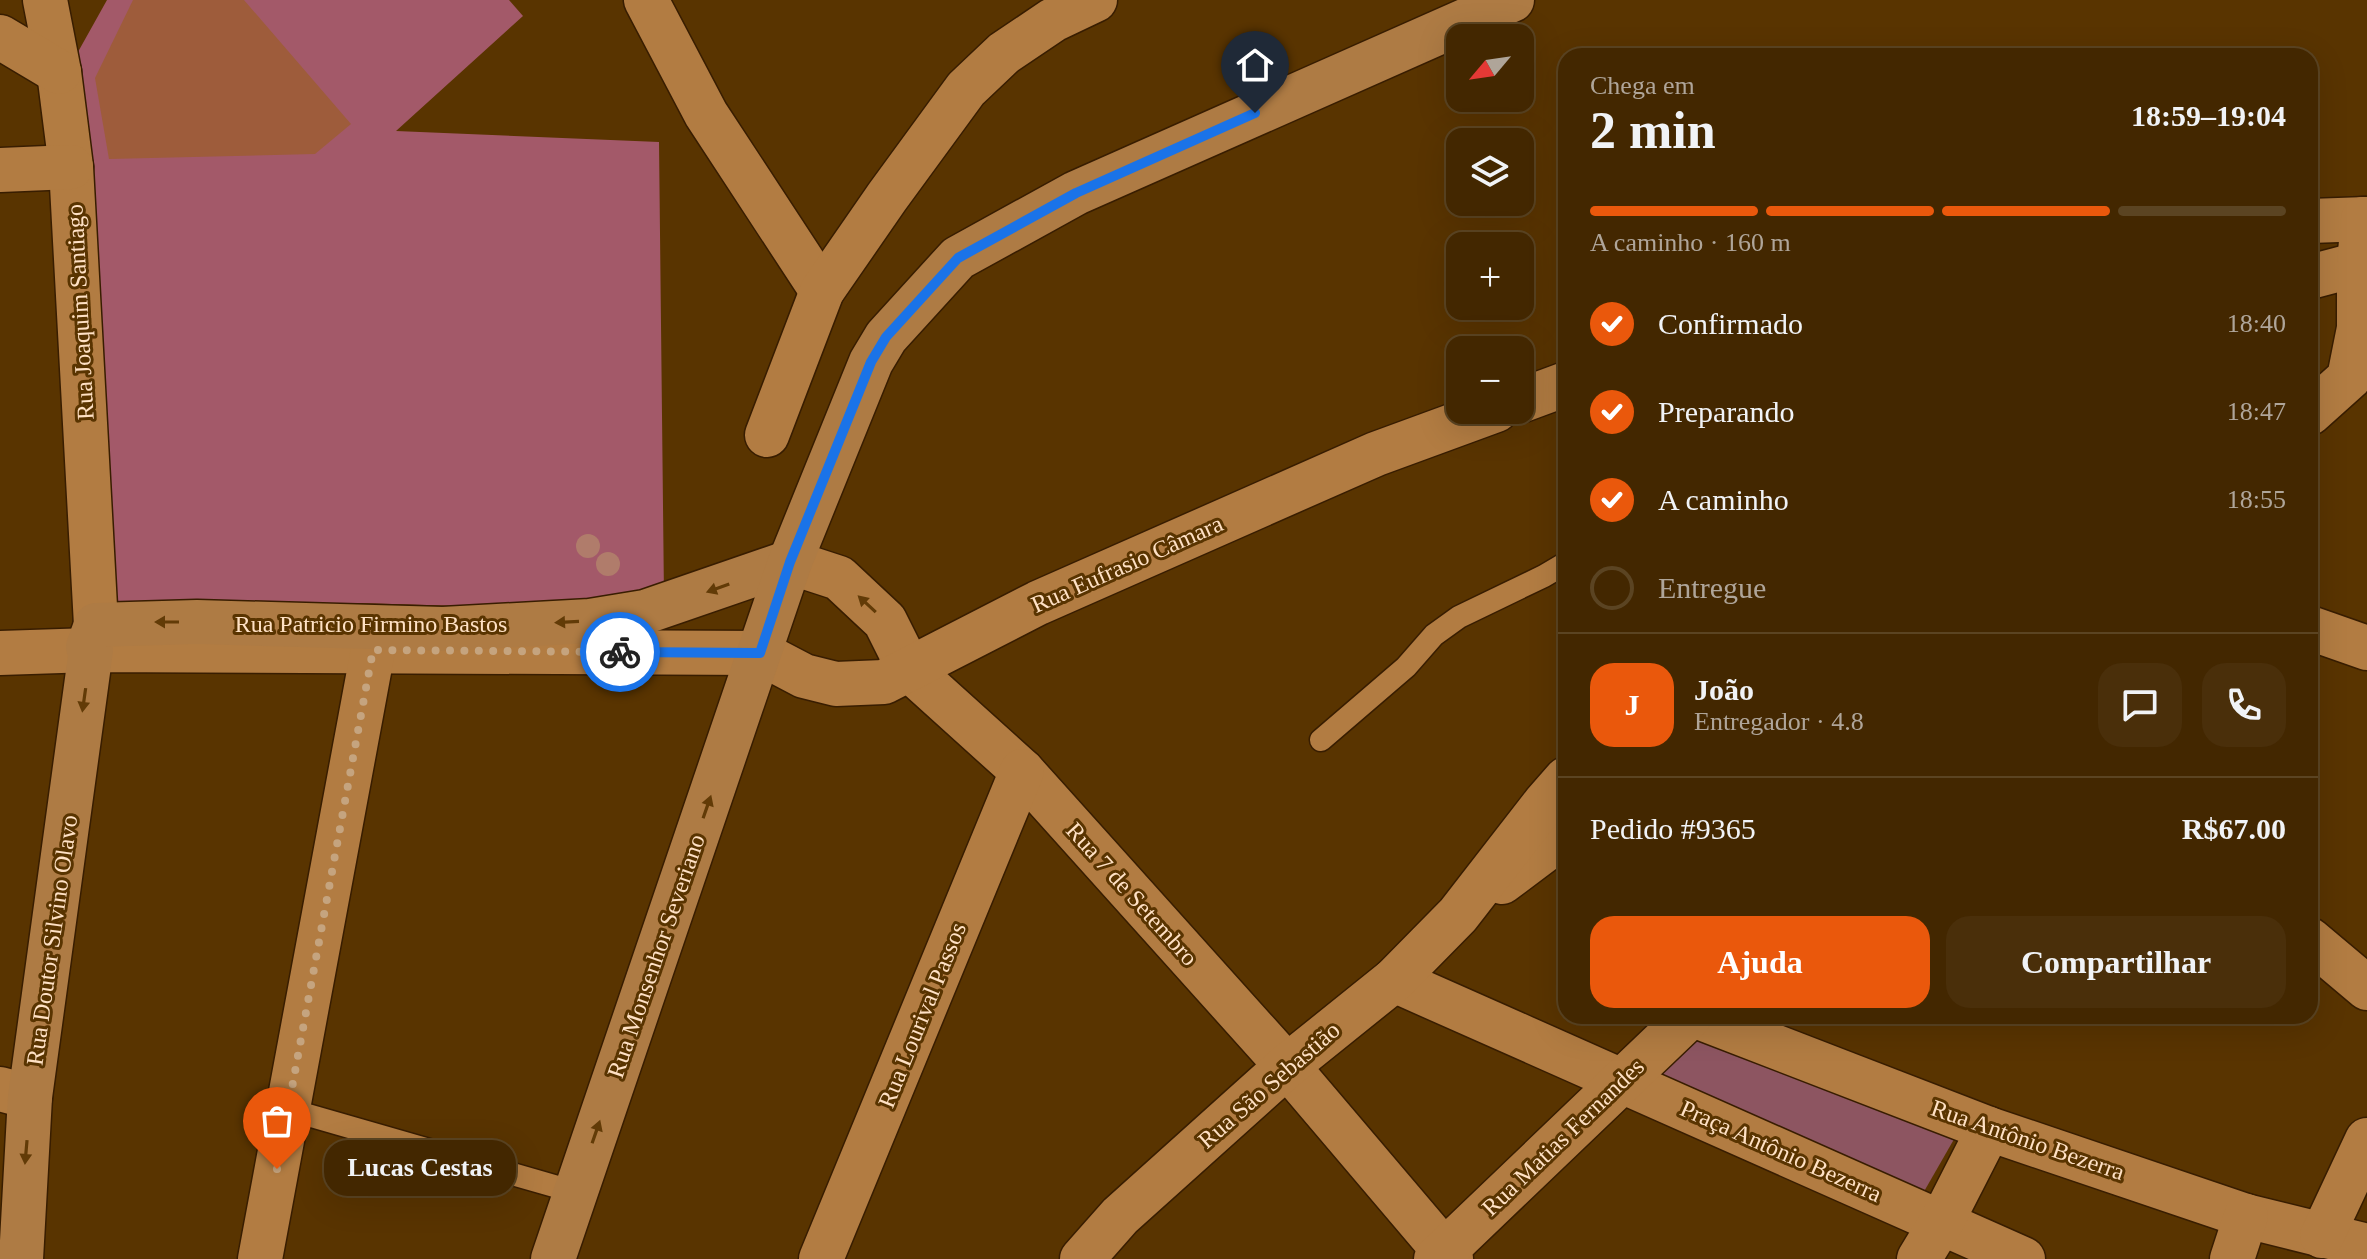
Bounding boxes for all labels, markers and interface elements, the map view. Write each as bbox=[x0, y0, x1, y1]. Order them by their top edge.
north arrow bbox=[1446, 24, 1534, 112]
map controls bbox=[1446, 24, 1534, 424]
pin bbox=[1221, 31, 1289, 113]
icon: home bbox=[1233, 43, 1277, 87]
text: Chega em bbox=[1590, 71, 1695, 100]
text: 18:59–19:04 bbox=[2131, 99, 2286, 132]
text: 2 min bbox=[1590, 102, 1716, 159]
button: layers bbox=[1446, 128, 1534, 216]
street label: Rua Joaquim Santiago bbox=[61, 203, 99, 421]
text: A caminho · 160 m bbox=[1590, 228, 1791, 257]
button: + bbox=[1446, 232, 1534, 320]
icon: check bbox=[1590, 302, 1634, 346]
text: Confirmado bbox=[1658, 307, 1803, 340]
text: 18:40 bbox=[2227, 309, 2286, 338]
button: − bbox=[1446, 336, 1534, 424]
icon: check bbox=[1590, 390, 1634, 434]
text: Preparando bbox=[1658, 395, 1795, 428]
text: 18:47 bbox=[2227, 397, 2286, 426]
icon: check bbox=[1590, 478, 1634, 522]
text: A caminho bbox=[1658, 483, 1789, 516]
text: 18:55 bbox=[2227, 485, 2286, 514]
street label: Rua Eufrasio Câmara bbox=[1027, 510, 1227, 618]
text: Entregue bbox=[1658, 571, 1766, 604]
one-way arrow bbox=[705, 582, 729, 594]
one-way arrow bbox=[858, 595, 877, 614]
street label: Rua Patricio Firmino Bastos bbox=[235, 611, 507, 637]
courier bbox=[580, 612, 660, 692]
one-way arrow bbox=[154, 616, 179, 628]
one-way arrow bbox=[554, 616, 579, 629]
icon: bike bbox=[598, 630, 642, 674]
button: chat bbox=[2098, 663, 2182, 747]
button: phone bbox=[2202, 663, 2286, 747]
text: João bbox=[1694, 673, 1754, 706]
one-way arrow bbox=[78, 687, 91, 712]
text: J bbox=[1625, 688, 1640, 721]
text: Entregador · 4.8 bbox=[1694, 707, 1864, 736]
one-way arrow bbox=[702, 794, 714, 818]
text: Pedido #9365 bbox=[1590, 812, 1756, 845]
text: R$67.00 bbox=[2182, 812, 2286, 845]
street label: Rua Doutor Silvino Olavo bbox=[22, 813, 82, 1067]
street label: Rua 7 de Setembro bbox=[1061, 817, 1203, 971]
street label: Rua Monsenhor Severiano bbox=[602, 831, 710, 1081]
button: Ajuda bbox=[1590, 916, 1930, 1008]
button: Compartilhar bbox=[1946, 916, 2286, 1008]
street label: Rua Lourival Passos bbox=[873, 919, 971, 1111]
street label: Rua São Sebastião bbox=[1193, 1017, 1345, 1153]
street label: Rua Matias Fernandes bbox=[1477, 1053, 1649, 1221]
pin bbox=[243, 1087, 311, 1169]
street label: Praça Antônio Bezerra bbox=[1676, 1095, 1886, 1207]
street label: Rua Antônio Bezerra bbox=[1928, 1095, 2128, 1185]
icon: bag bbox=[255, 1099, 299, 1143]
one-way arrow bbox=[590, 1120, 602, 1144]
one-way arrow bbox=[19, 1140, 32, 1165]
callout: Lucas Cestas bbox=[325, 1141, 517, 1197]
text: Lucas Cestas bbox=[347, 1153, 493, 1182]

